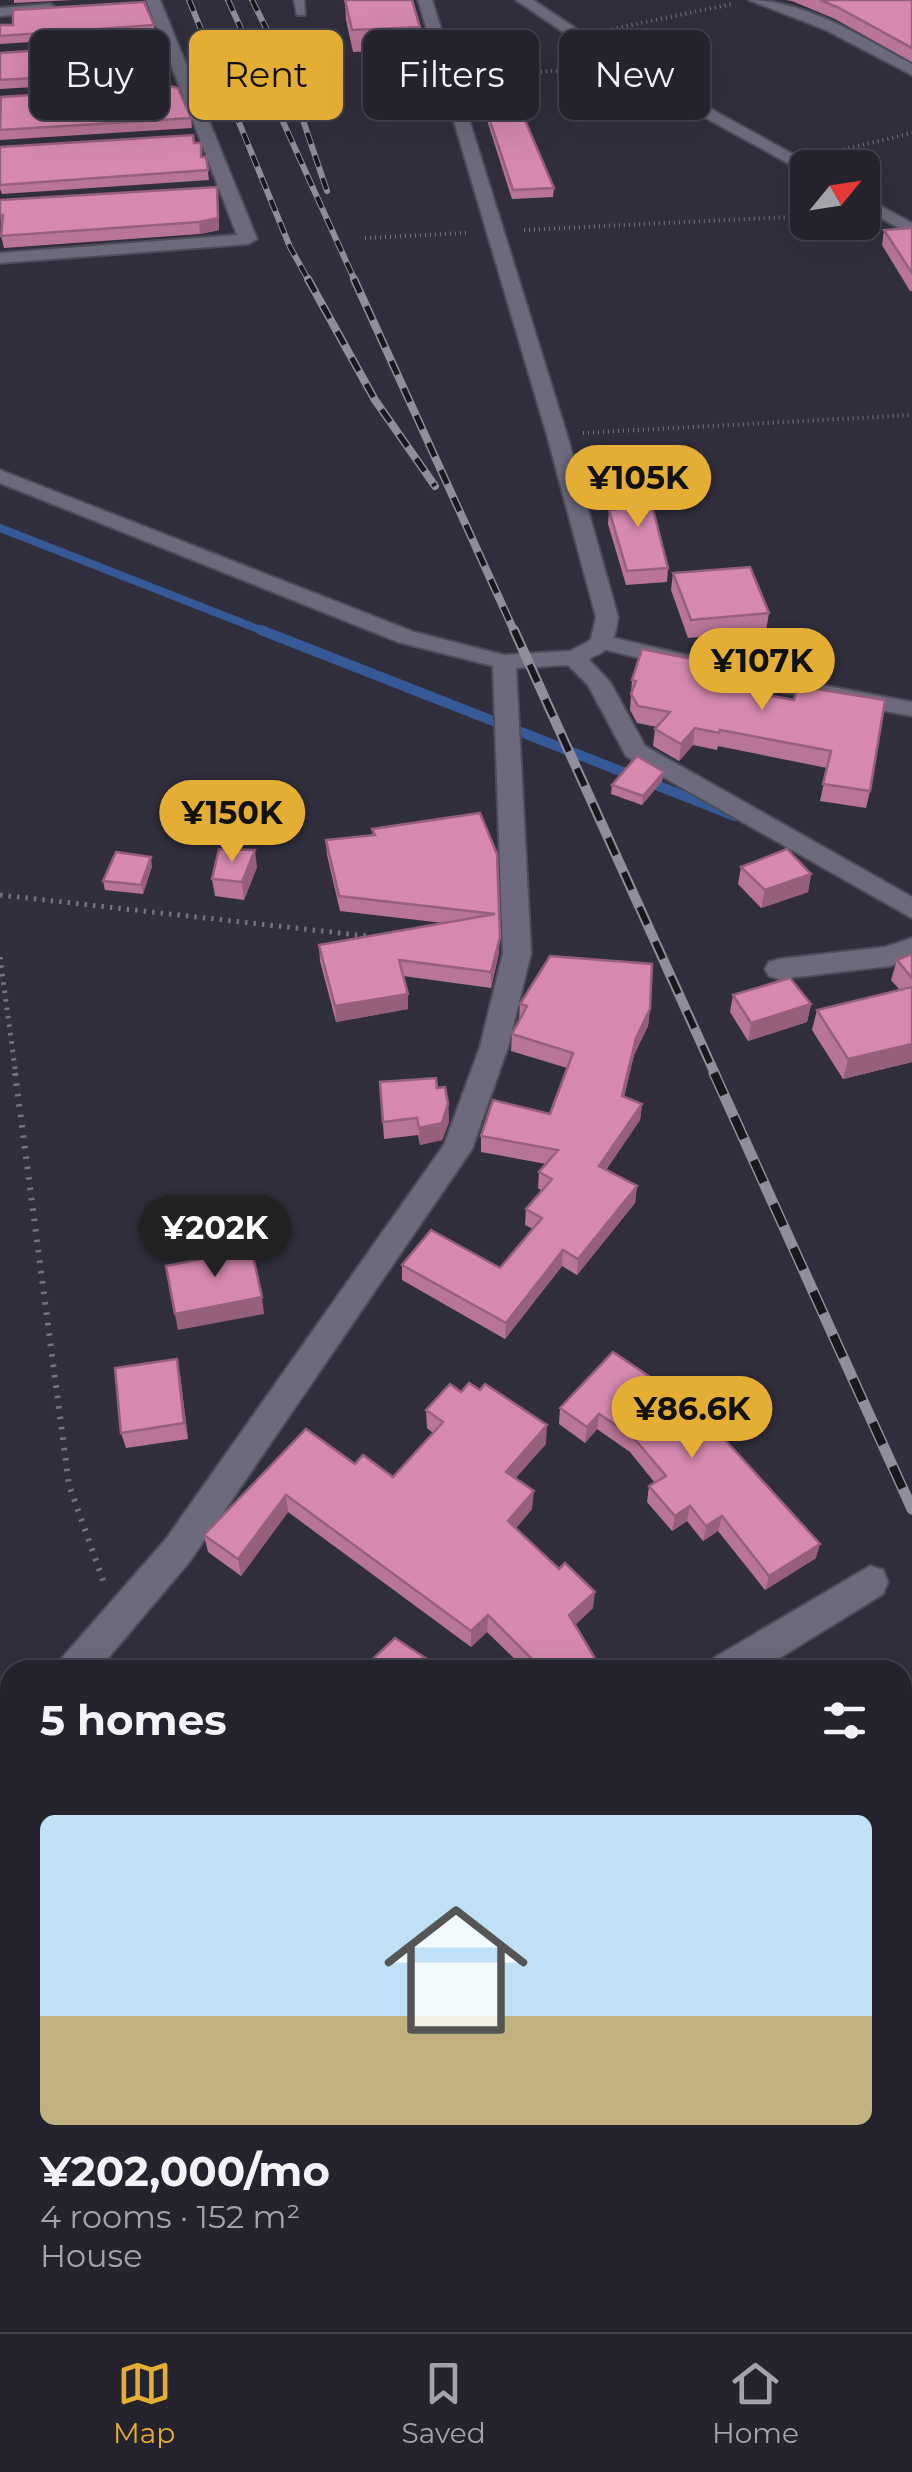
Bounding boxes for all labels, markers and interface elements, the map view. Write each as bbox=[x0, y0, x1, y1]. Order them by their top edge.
chip: Buy bbox=[30, 30, 169, 120]
chip: Rent bbox=[189, 30, 343, 120]
chip: Filters bbox=[363, 30, 539, 120]
chip: New bbox=[559, 30, 710, 120]
north arrow bbox=[790, 150, 880, 240]
map controls bbox=[790, 150, 880, 240]
pin: ¥105K bbox=[568, 445, 708, 530]
text: ¥105K bbox=[587, 458, 689, 497]
pin: ¥107K bbox=[692, 628, 832, 713]
text: ¥107K bbox=[711, 641, 813, 680]
pin: ¥150K bbox=[162, 780, 302, 865]
text: ¥150K bbox=[181, 793, 283, 832]
pin: ¥202K bbox=[145, 1195, 285, 1280]
text: ¥202K bbox=[162, 1208, 268, 1247]
pin: ¥86.6K bbox=[611, 1376, 773, 1461]
text: ¥86.6K bbox=[633, 1389, 751, 1428]
icon: filters bbox=[817, 1693, 872, 1748]
text: 5 homes bbox=[40, 1694, 227, 1746]
icon: home bbox=[366, 1880, 546, 2060]
text: ¥202,000/mo bbox=[40, 2145, 330, 2197]
text: 4 rooms · 152 m² bbox=[40, 2197, 300, 2236]
text: House bbox=[40, 2236, 143, 2275]
tab: Map bbox=[113, 2356, 175, 2450]
tab: Saved bbox=[402, 2356, 486, 2450]
tab: Home bbox=[712, 2356, 799, 2450]

